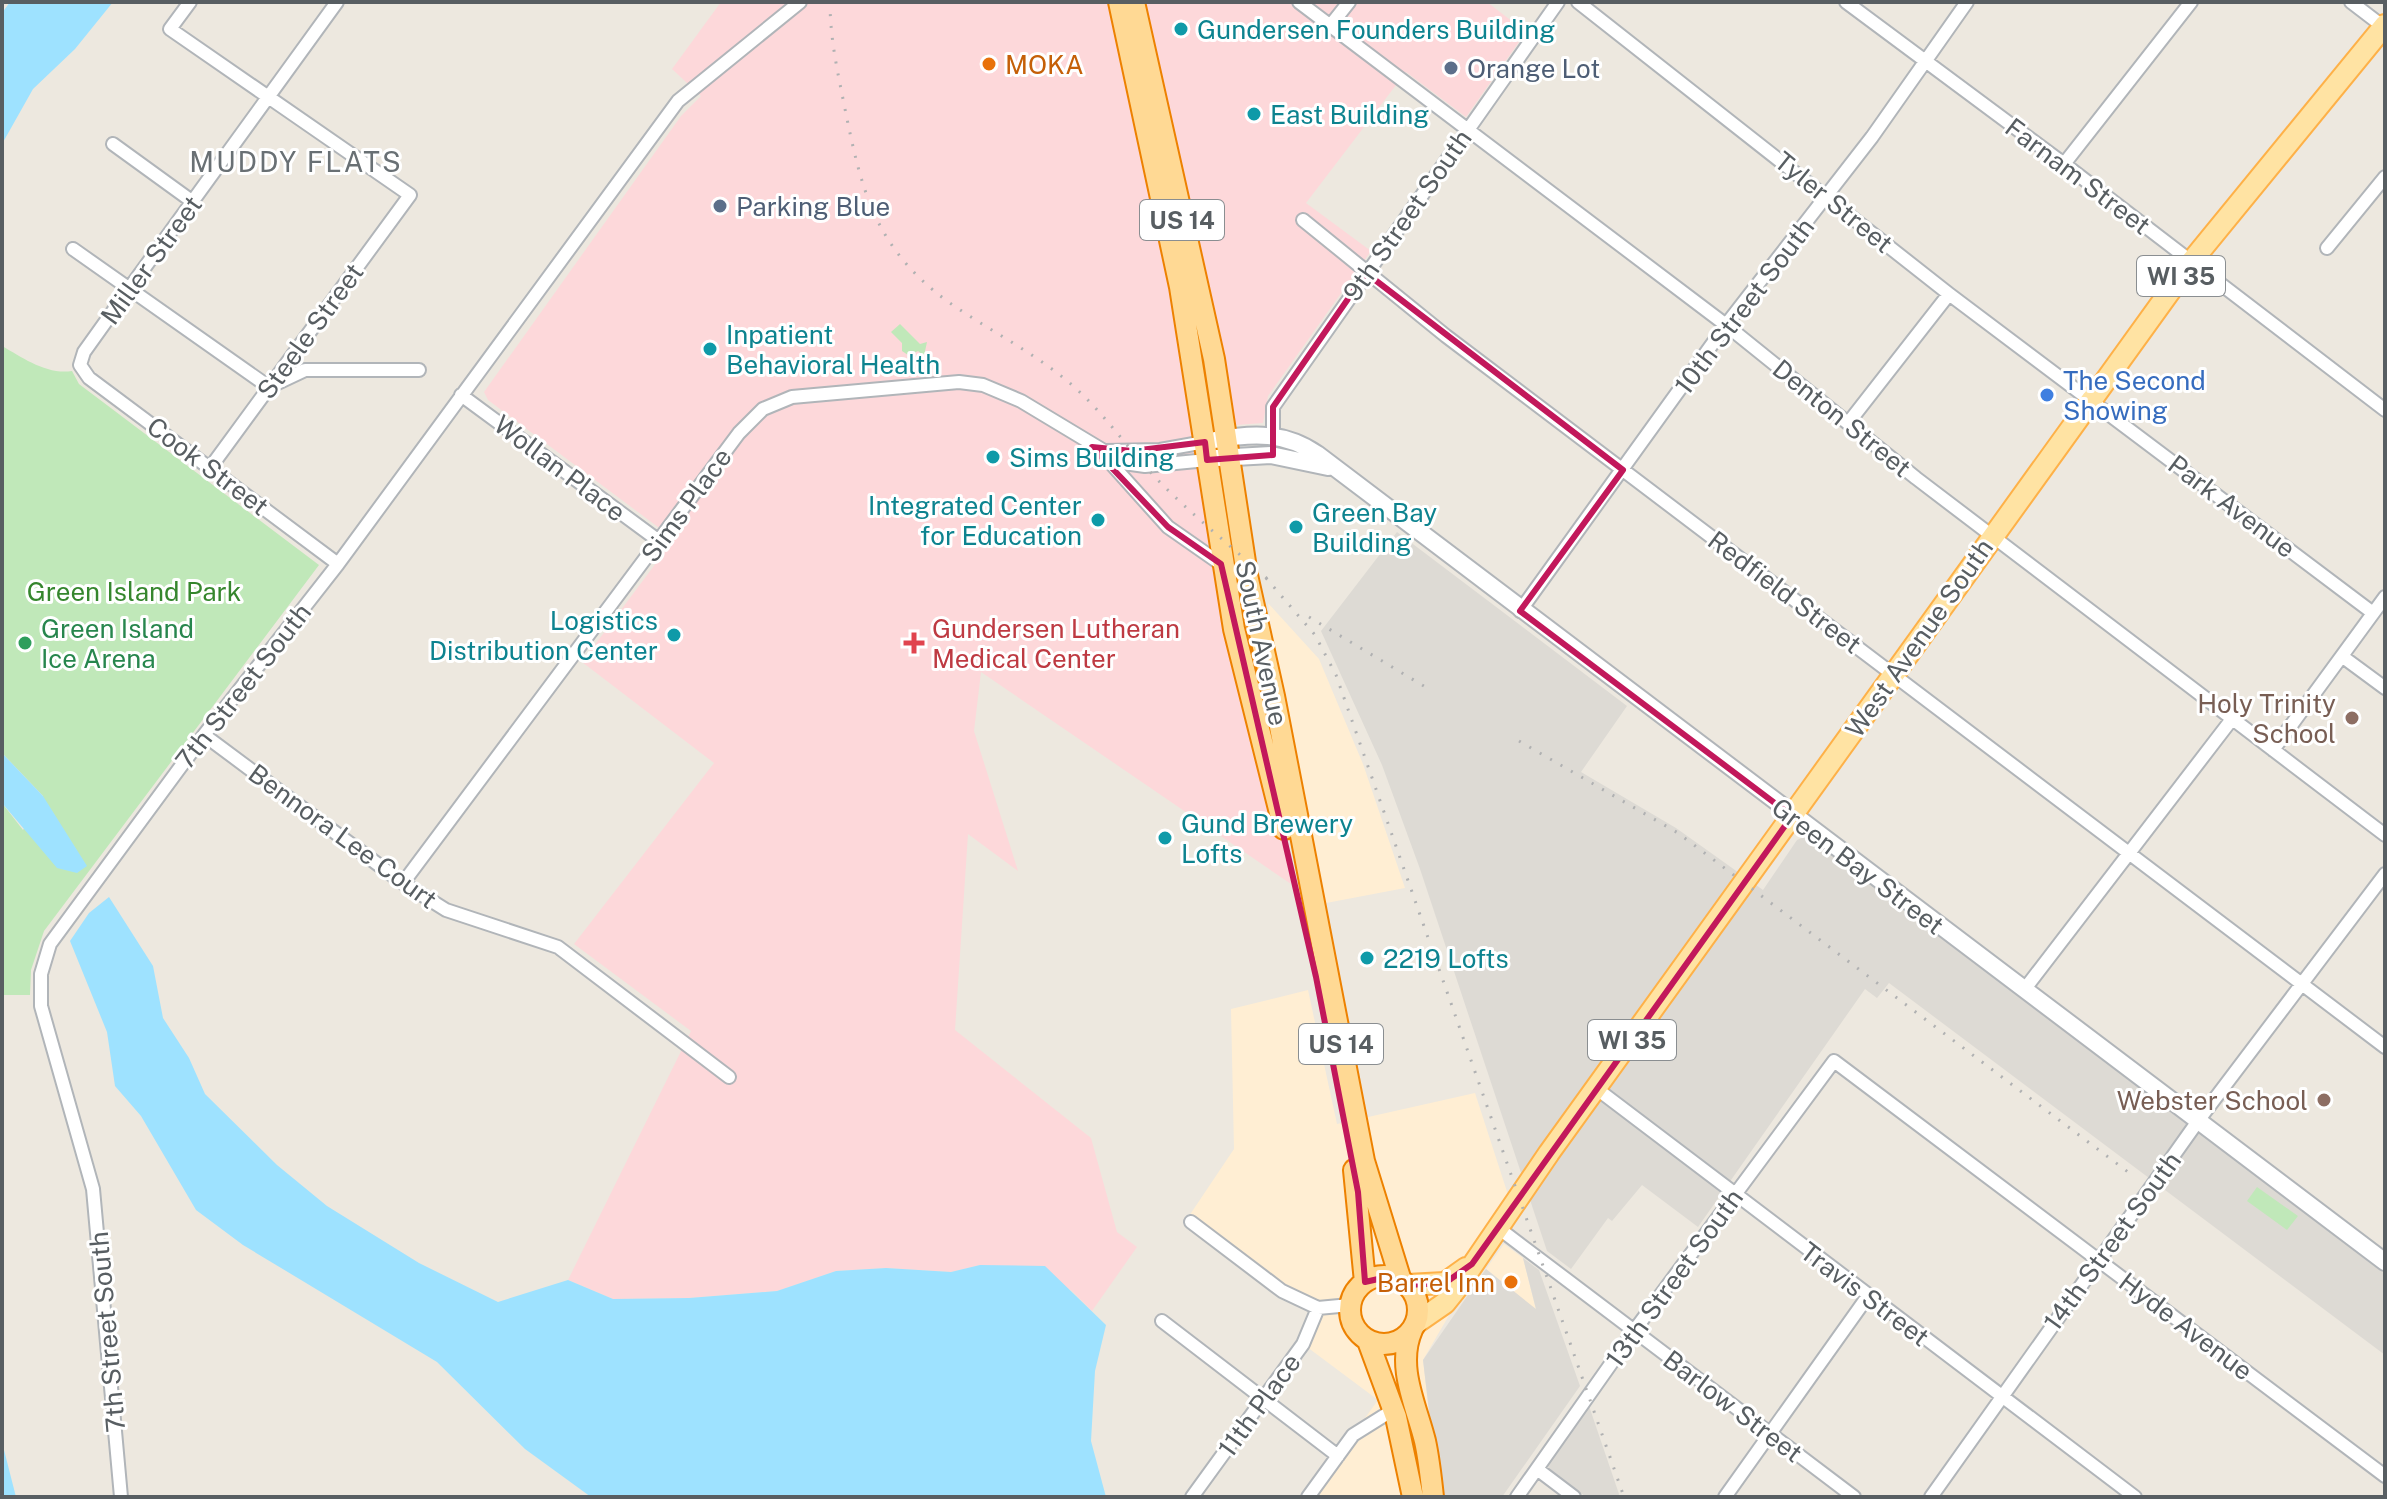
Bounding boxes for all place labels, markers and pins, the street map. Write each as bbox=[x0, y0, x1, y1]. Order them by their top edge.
place label: Gundersen Founders Building bbox=[1197, 14, 1556, 45]
marker: Gundersen Founders Building bbox=[1172, 20, 1190, 38]
place label: MOKA bbox=[1005, 49, 1084, 80]
place label: Orange Lot bbox=[1467, 53, 1600, 84]
marker: MOKA bbox=[980, 55, 998, 73]
marker: Orange Lot bbox=[1442, 59, 1460, 77]
place label: East Building bbox=[1270, 99, 1430, 130]
marker: East Building bbox=[1245, 105, 1263, 123]
place label: Parking Blue bbox=[736, 191, 890, 222]
marker: Parking Blue bbox=[711, 197, 729, 215]
place label: Inpatient Behavioral Health bbox=[726, 319, 940, 380]
marker: Inpatient Behavioral Health bbox=[701, 340, 719, 358]
place label: The Second Showing bbox=[2063, 365, 2206, 426]
marker: The Second Showing bbox=[2038, 386, 2056, 404]
place label: Sims Building bbox=[1009, 442, 1175, 473]
marker: Sims Building bbox=[984, 448, 1002, 466]
place label: Integrated Center for Education bbox=[868, 490, 1082, 551]
place label: Green Bay Building bbox=[1312, 497, 1437, 558]
marker: Integrated Center for Education bbox=[1089, 511, 1107, 529]
marker: Green Bay Building bbox=[1287, 518, 1305, 536]
place label: Logistics Distribution Center bbox=[429, 605, 658, 666]
place label: Green Island Ice Arena bbox=[41, 613, 194, 674]
place label: Gundersen Lutheran Medical Center bbox=[932, 613, 1180, 674]
marker: Logistics Distribution Center bbox=[665, 626, 683, 644]
marker: Gundersen Lutheran Medical Center bbox=[903, 632, 925, 654]
marker: Green Island Ice Arena bbox=[16, 634, 34, 652]
place label: Holy Trinity School bbox=[2197, 688, 2336, 749]
marker: Holy Trinity School bbox=[2343, 709, 2361, 727]
place label: Gund Brewery Lofts bbox=[1181, 808, 1353, 869]
marker: Gund Brewery Lofts bbox=[1156, 829, 1174, 847]
place label: 2219 Lofts bbox=[1383, 943, 1509, 974]
marker: 2219 Lofts bbox=[1358, 949, 1376, 967]
place label: Webster School bbox=[2117, 1085, 2308, 1116]
marker: Webster School bbox=[2315, 1091, 2333, 1109]
place label: Barrel Inn bbox=[1377, 1267, 1495, 1298]
marker: Barrel Inn bbox=[1502, 1273, 1520, 1291]

